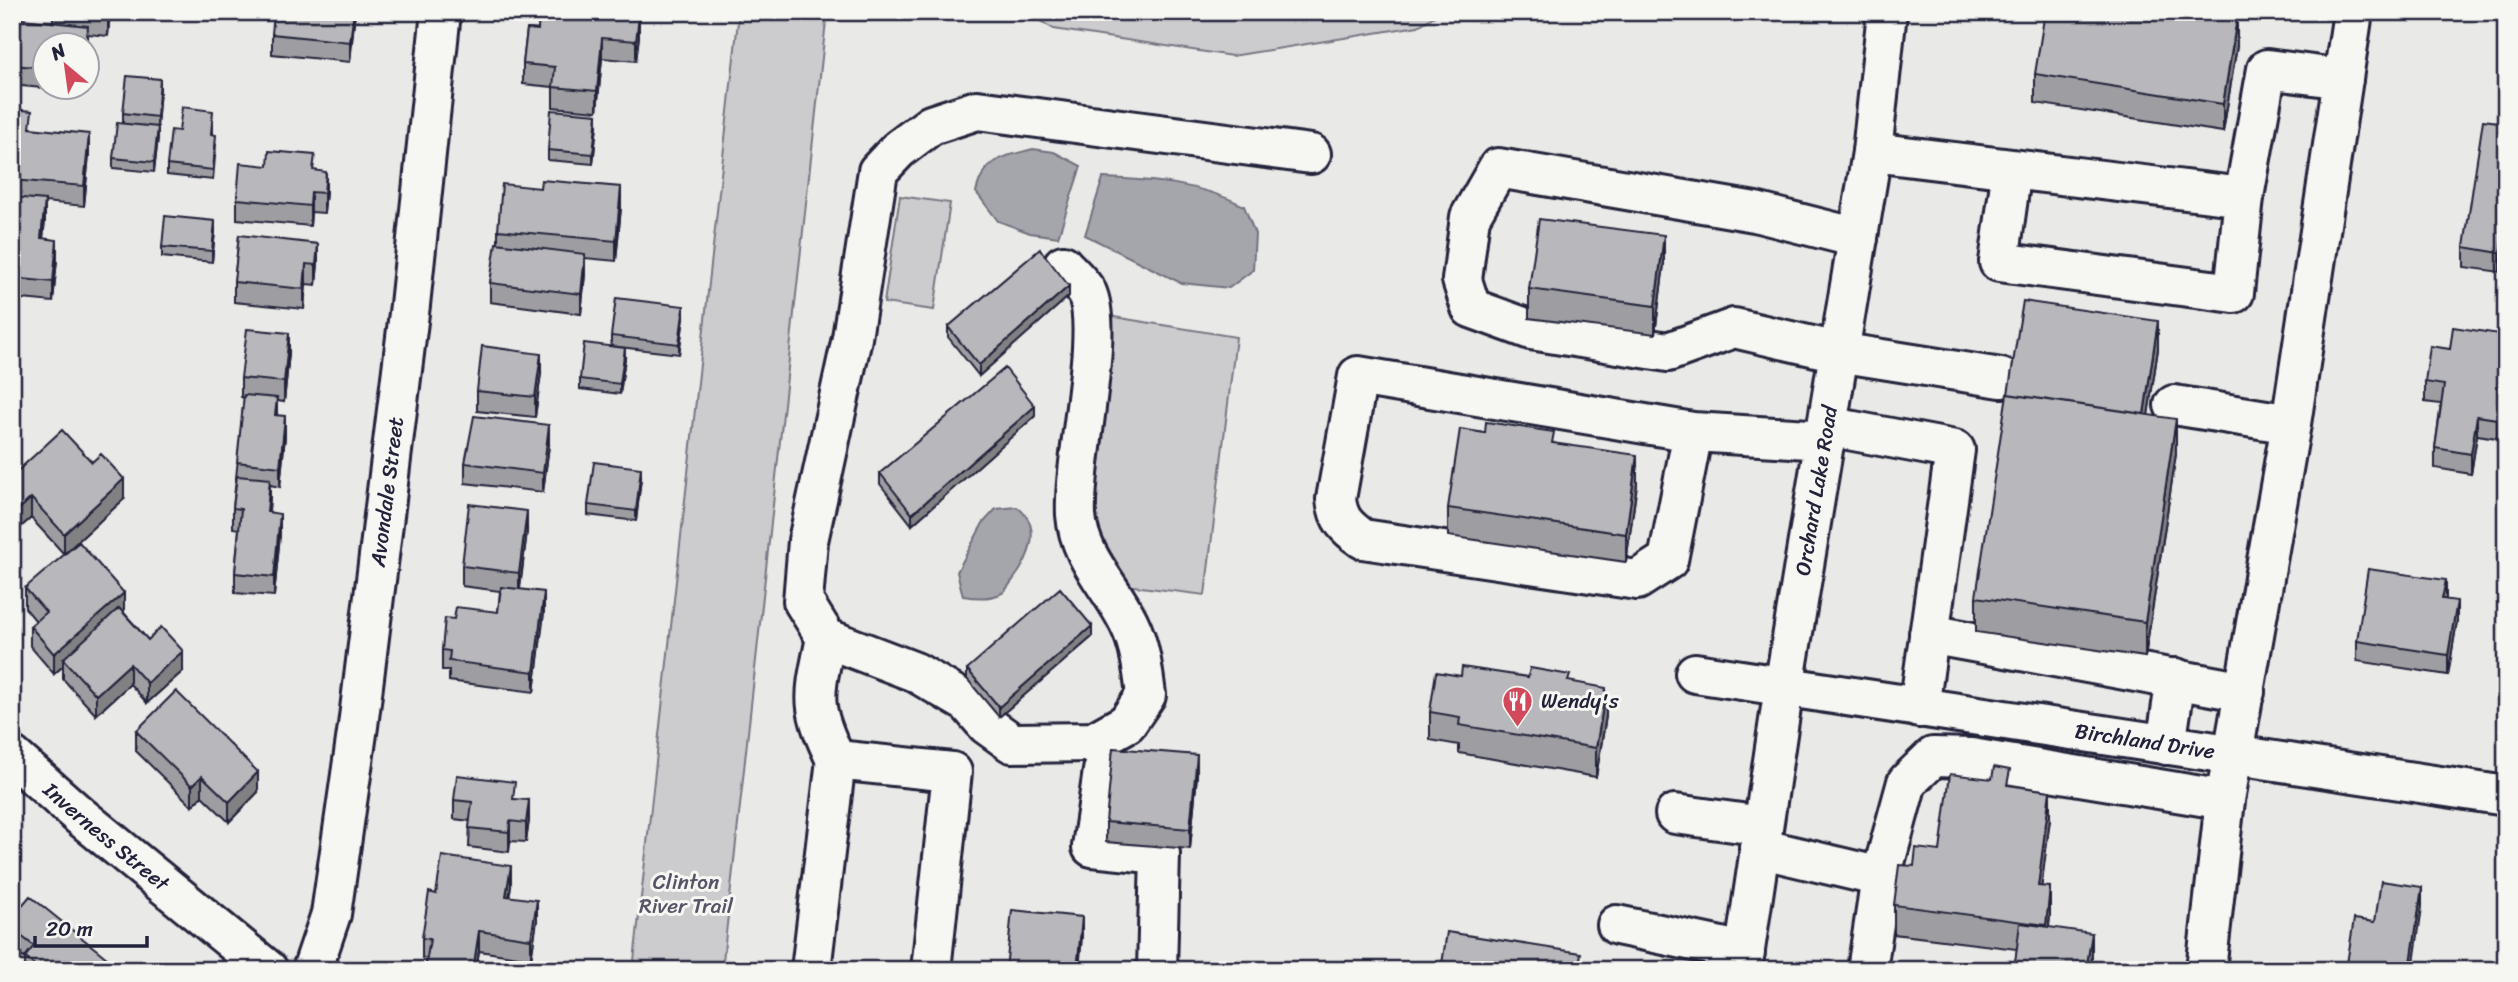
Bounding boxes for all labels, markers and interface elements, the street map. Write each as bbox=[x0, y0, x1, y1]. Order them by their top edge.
north arrow bbox=[32, 32, 102, 102]
text: N bbox=[43, 34, 72, 70]
street label: Orchard Lake Road bbox=[1784, 401, 1849, 578]
street label: Avondale Street bbox=[359, 415, 415, 570]
place label: Wendy's bbox=[1541, 682, 1619, 720]
restaurant icon: Wendy's bbox=[1501, 684, 1535, 728]
street label: Birchland Drive bbox=[2072, 712, 2218, 771]
street label: Inverness Street bbox=[33, 772, 179, 902]
park label: Clinton River Trail bbox=[639, 863, 734, 925]
scale bar bbox=[35, 905, 147, 949]
text: 20 m bbox=[46, 910, 93, 948]

